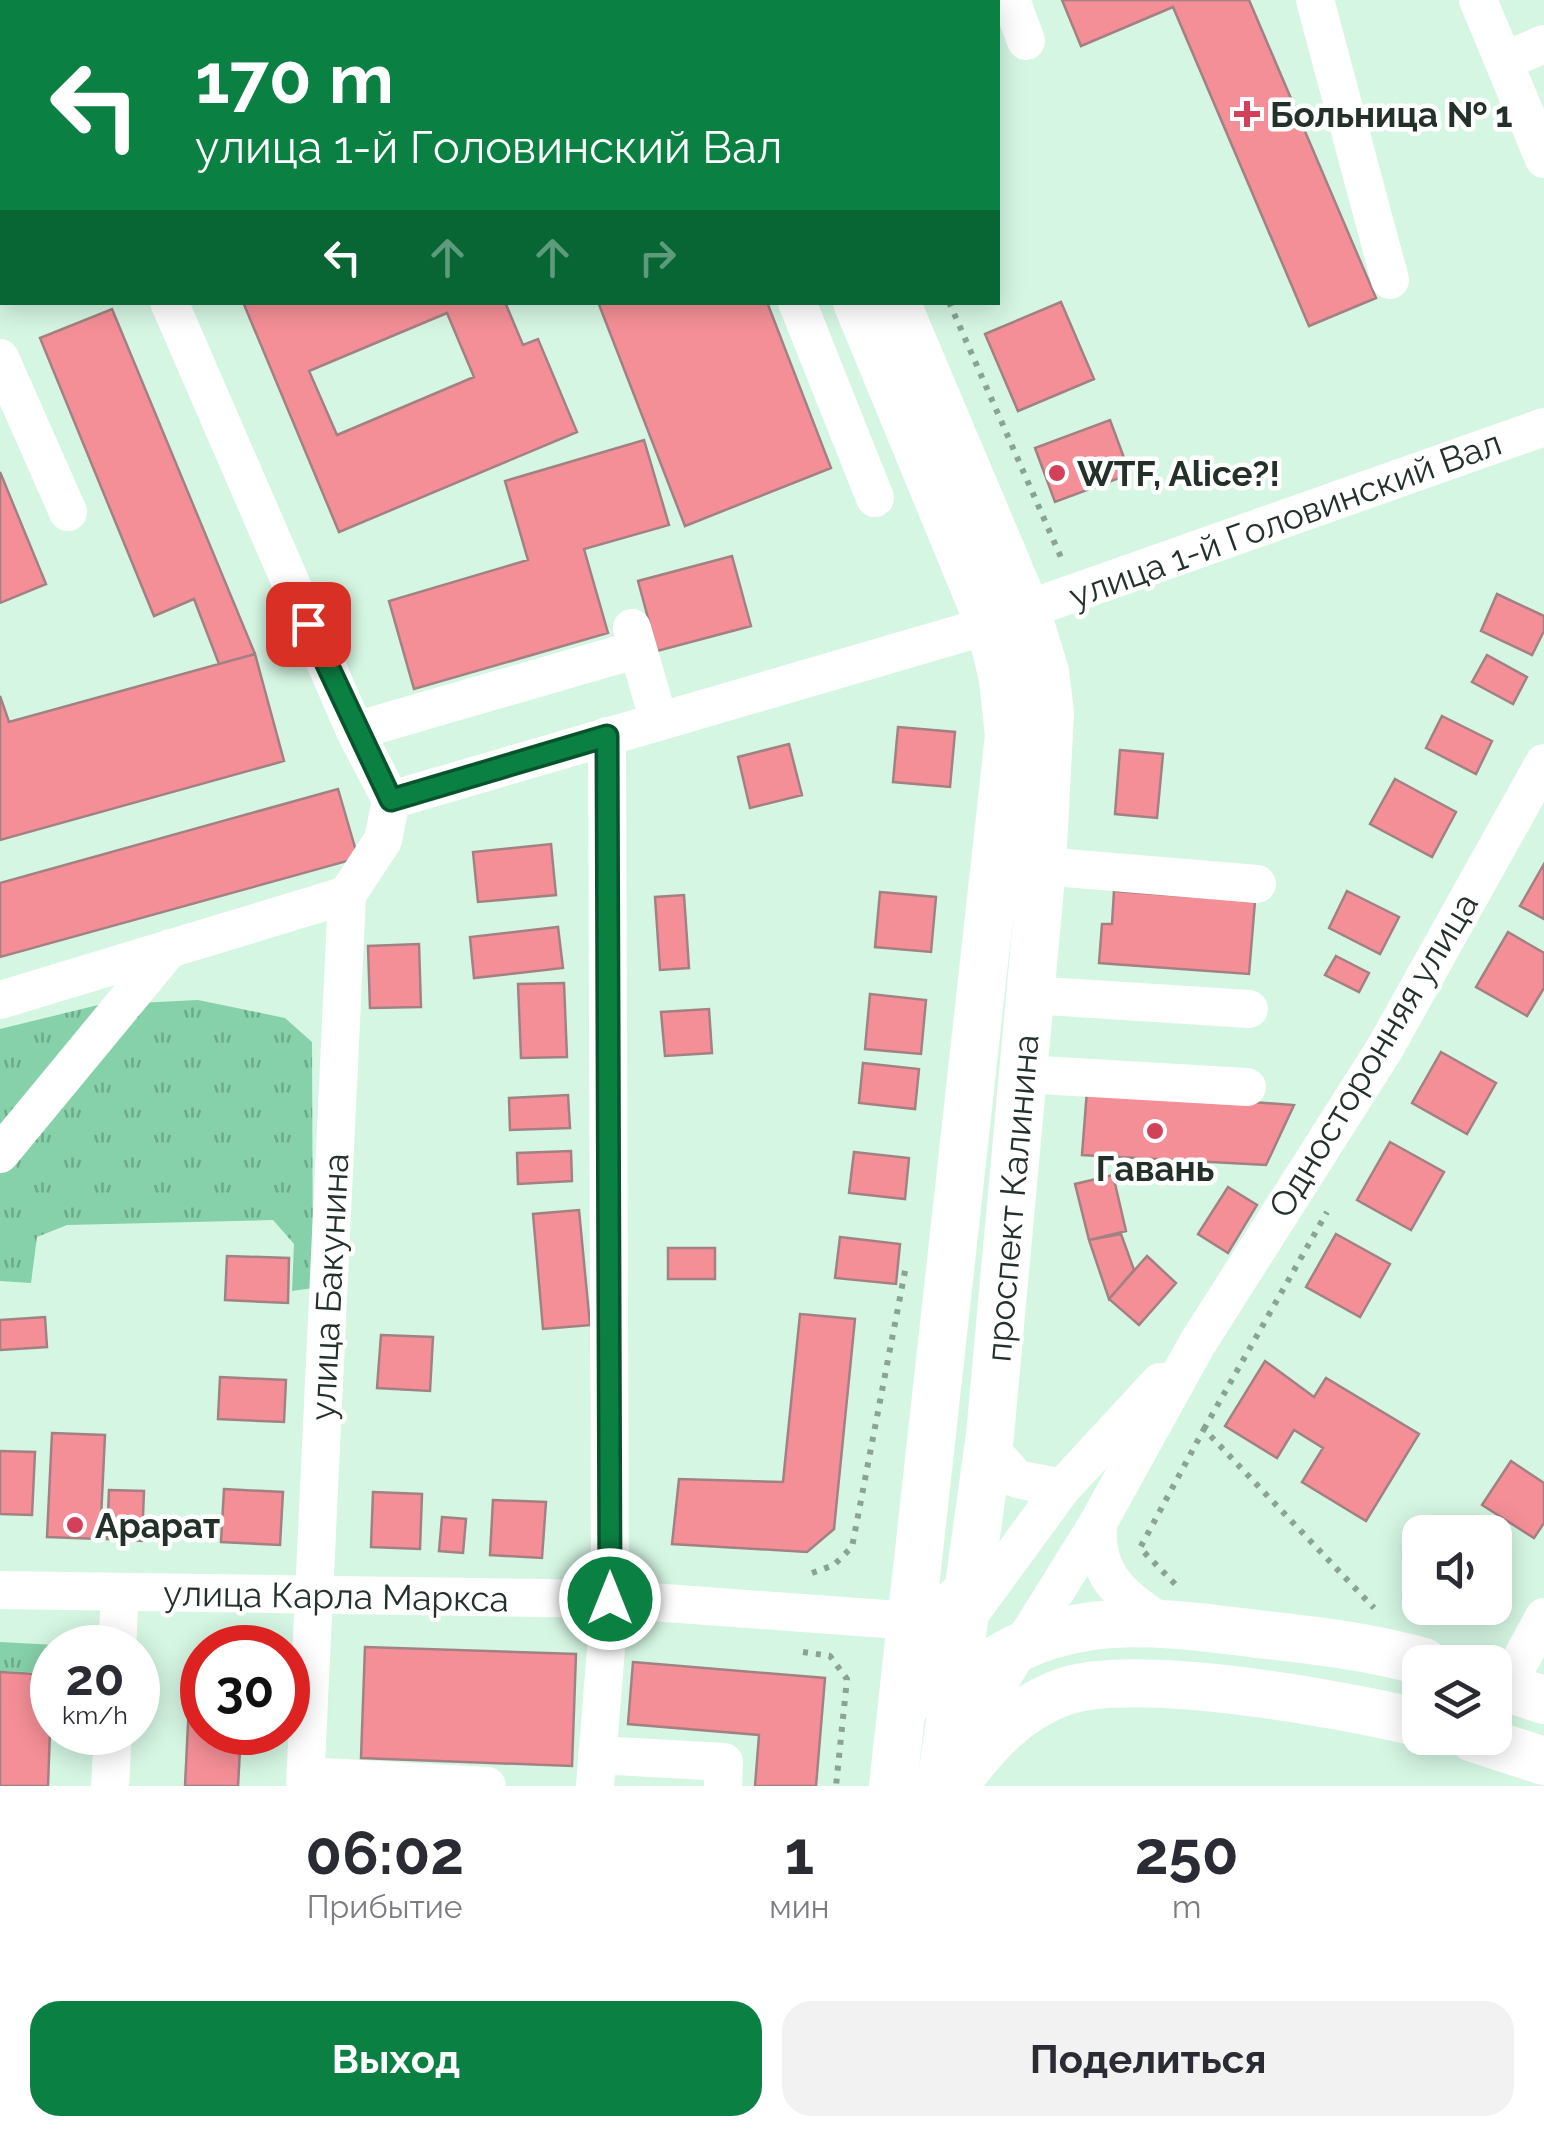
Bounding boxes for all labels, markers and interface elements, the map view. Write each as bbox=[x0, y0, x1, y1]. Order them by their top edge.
text: 170 m bbox=[195, 37, 394, 119]
icon: left bbox=[30, 40, 160, 170]
place label: Больница № 1 bbox=[1270, 94, 1513, 135]
marker: Больница № 1 bbox=[1234, 101, 1260, 127]
text: улица 1-й Головинский Вал bbox=[195, 121, 782, 174]
icon: left bbox=[315, 230, 370, 285]
icon: ahead bbox=[420, 230, 475, 285]
icon: ahead bbox=[525, 230, 580, 285]
icon: right bbox=[630, 230, 685, 285]
street label: улица 1-й Головинский Вал bbox=[1063, 422, 1507, 616]
place label: WTF, Alice?! bbox=[1077, 453, 1280, 494]
marker: WTF, Alice?! bbox=[1046, 462, 1068, 484]
pin bbox=[266, 582, 351, 667]
icon: arrive bbox=[281, 597, 336, 652]
street label: Односторонняя улица bbox=[1260, 885, 1486, 1225]
street label: проспект Калинина bbox=[977, 1033, 1047, 1363]
marker: Гавань bbox=[1144, 1120, 1166, 1142]
place label: Гавань bbox=[1096, 1148, 1214, 1189]
street label: улица Бакунина bbox=[302, 1152, 356, 1422]
place label: Арарат bbox=[95, 1505, 220, 1546]
marker: Арарат bbox=[64, 1514, 86, 1536]
map controls bbox=[1402, 1515, 1512, 1755]
button: sound bbox=[1402, 1515, 1512, 1625]
position arrow bbox=[558, 1547, 662, 1651]
street label: улица Карла Маркса bbox=[163, 1572, 509, 1620]
speed limit sign: 30 bbox=[180, 1625, 310, 1755]
button: layers bbox=[1402, 1645, 1512, 1755]
text: 20 bbox=[66, 1648, 124, 1707]
text: km/h bbox=[62, 1700, 128, 1730]
text: 06:02 bbox=[305, 1818, 464, 1888]
text: 1 bbox=[785, 1818, 814, 1888]
text: 250 bbox=[1135, 1818, 1239, 1888]
text: Прибытие bbox=[307, 1888, 463, 1925]
text: мин bbox=[769, 1888, 829, 1925]
text: m bbox=[1172, 1888, 1201, 1925]
button: Выход bbox=[30, 2001, 762, 2116]
button: Поделиться bbox=[782, 2001, 1514, 2116]

